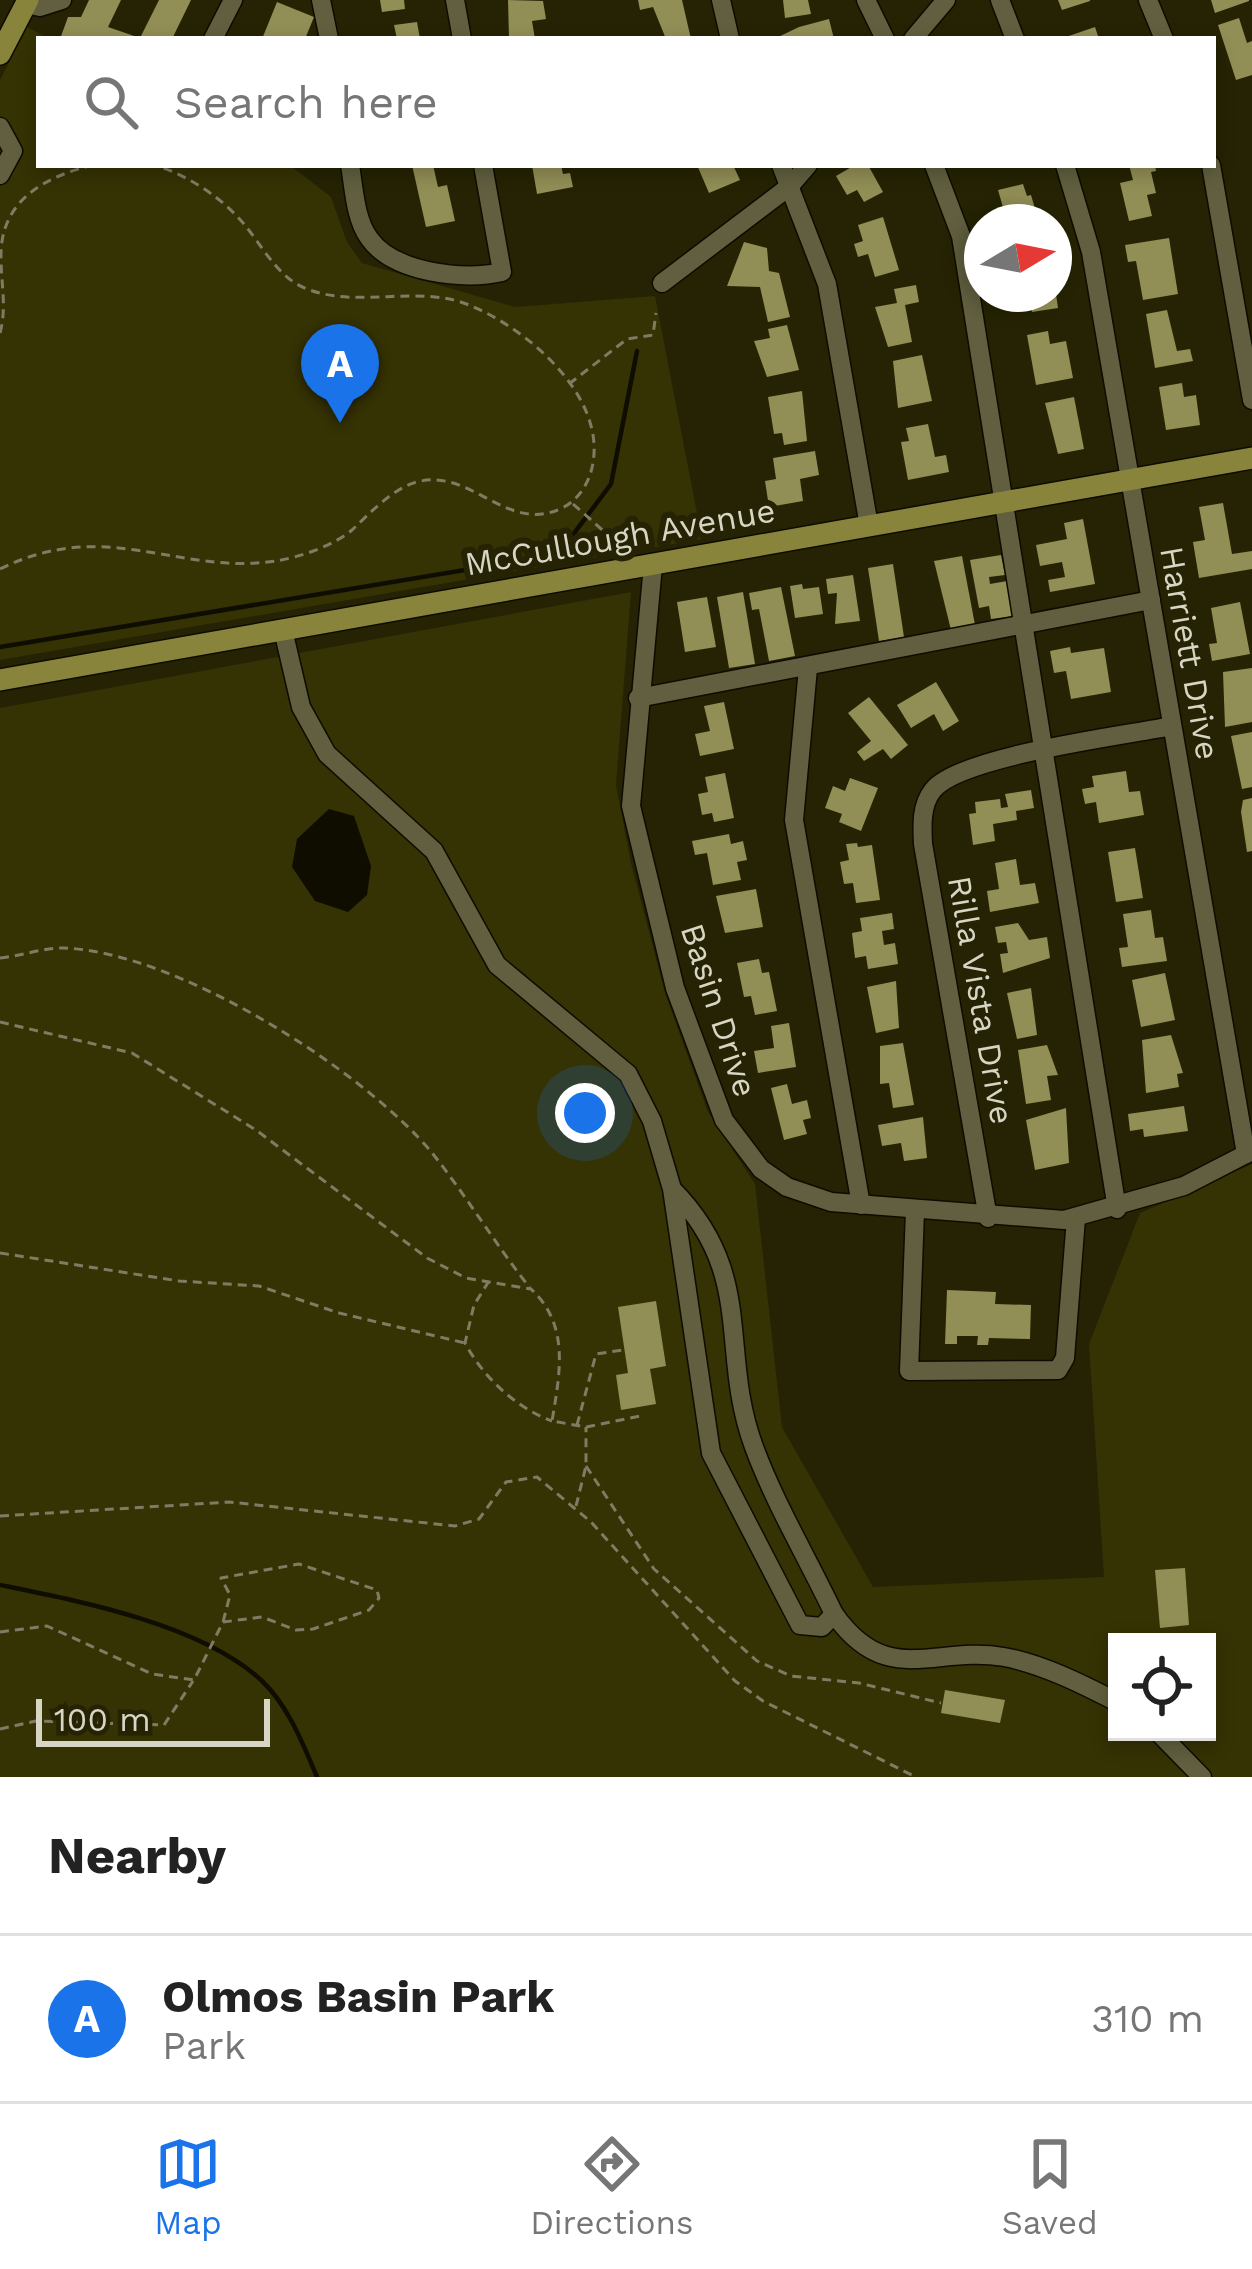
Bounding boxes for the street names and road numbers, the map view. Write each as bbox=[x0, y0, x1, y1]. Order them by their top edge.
street label: McCullough Avenue bbox=[462, 491, 778, 583]
street label: Harriett Drive bbox=[1152, 543, 1228, 763]
street label: Rilla Vista Drive bbox=[940, 873, 1022, 1127]
street label: Basin Drive bbox=[673, 918, 765, 1102]

